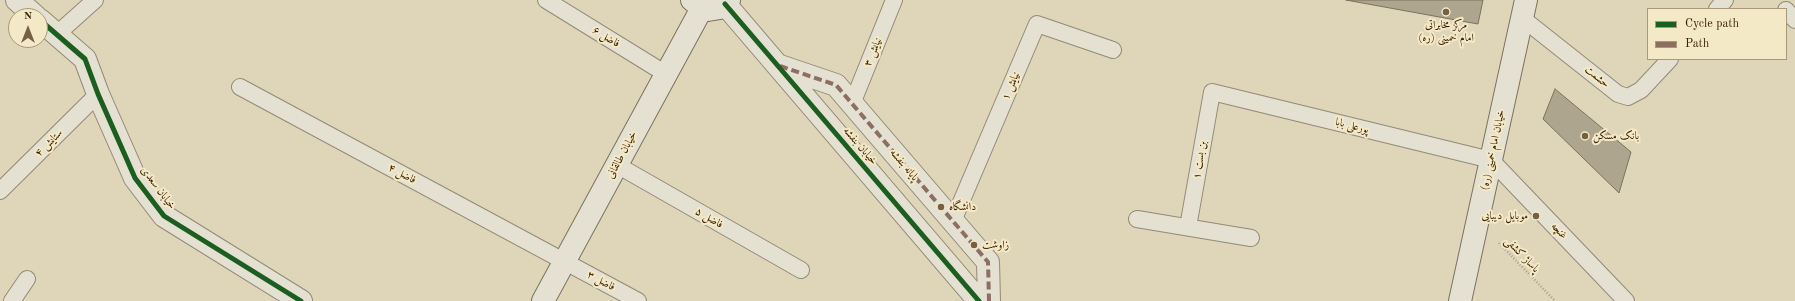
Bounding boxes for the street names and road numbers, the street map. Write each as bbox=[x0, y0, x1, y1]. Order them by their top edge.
street label: فاضل ۶ bbox=[590, 24, 622, 50]
street label: نیایش ۳ bbox=[861, 36, 885, 68]
street label: حشمت bbox=[1582, 63, 1612, 91]
street label: نیایش ۱ bbox=[999, 70, 1023, 102]
street label: خیابان امام خمینی (ره) bbox=[1478, 109, 1508, 191]
street label: پورعلی بابا bbox=[1334, 115, 1370, 137]
street label: خیابان بنفشه bbox=[840, 124, 880, 168]
street label: ستایش ۴ bbox=[32, 126, 66, 160]
street label: خیابان طالقانی bbox=[604, 129, 640, 181]
street label: بن بست ۱ bbox=[1190, 140, 1210, 180]
street label: پایانه بنفشه bbox=[887, 146, 921, 184]
street label: فاضل ۴ bbox=[386, 161, 418, 187]
street label: خیابان سعدی bbox=[138, 164, 178, 212]
street label: فاضل ۵ bbox=[693, 205, 725, 231]
street label: غنچه bbox=[1548, 220, 1570, 242]
street label: پاساژ کشفی bbox=[1502, 234, 1542, 276]
street label: فاضل ۳ bbox=[585, 268, 617, 294]

